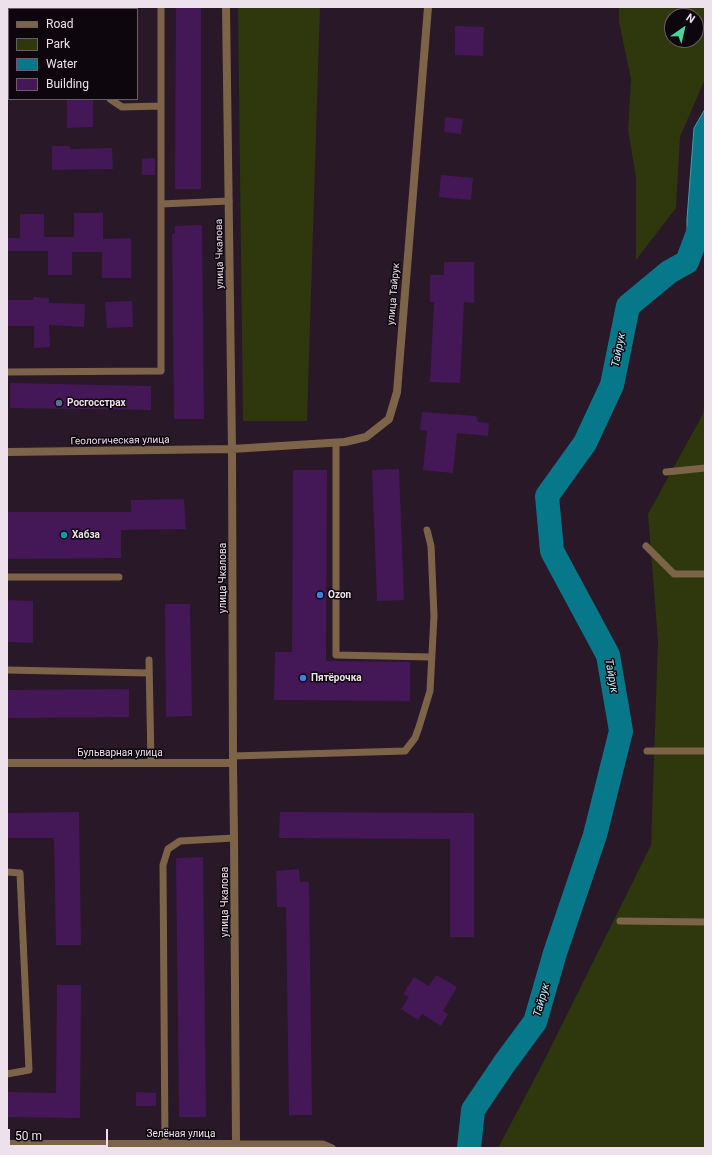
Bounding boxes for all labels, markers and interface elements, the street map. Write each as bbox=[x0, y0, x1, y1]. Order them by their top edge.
legend bbox=[8, 8, 138, 100]
north arrow bbox=[664, 8, 704, 48]
text: N bbox=[684, 11, 697, 26]
text: Road bbox=[46, 17, 74, 31]
text: Park bbox=[46, 37, 70, 51]
text: Water bbox=[46, 57, 77, 71]
text: Building bbox=[46, 77, 89, 91]
street label: улица Чкалова bbox=[213, 219, 227, 289]
street label: улица Тайрук bbox=[385, 262, 403, 326]
water label: Тайрук bbox=[609, 332, 629, 368]
place label: Росгосстрах bbox=[67, 397, 126, 409]
marker: Росгосстрах bbox=[54, 398, 64, 408]
street label: Геологическая улица bbox=[70, 434, 170, 448]
place label: Хабза bbox=[72, 529, 100, 541]
marker: Хабза bbox=[59, 530, 69, 540]
street label: улица Чкалова bbox=[217, 543, 229, 613]
place label: Ozon bbox=[328, 589, 351, 601]
marker: Ozon bbox=[315, 590, 325, 600]
water label: Тайрук bbox=[602, 658, 620, 694]
place label: Пятёрочка bbox=[311, 672, 362, 684]
marker: Пятёрочка bbox=[298, 673, 308, 683]
street label: Бульварная улица bbox=[77, 747, 163, 759]
street label: улица Чкалова bbox=[219, 867, 231, 937]
water label: Тайрук bbox=[531, 982, 553, 1018]
scale bar bbox=[10, 1121, 110, 1147]
street label: Зелёная улица bbox=[147, 1128, 215, 1140]
text: 50 m bbox=[15, 1129, 42, 1143]

